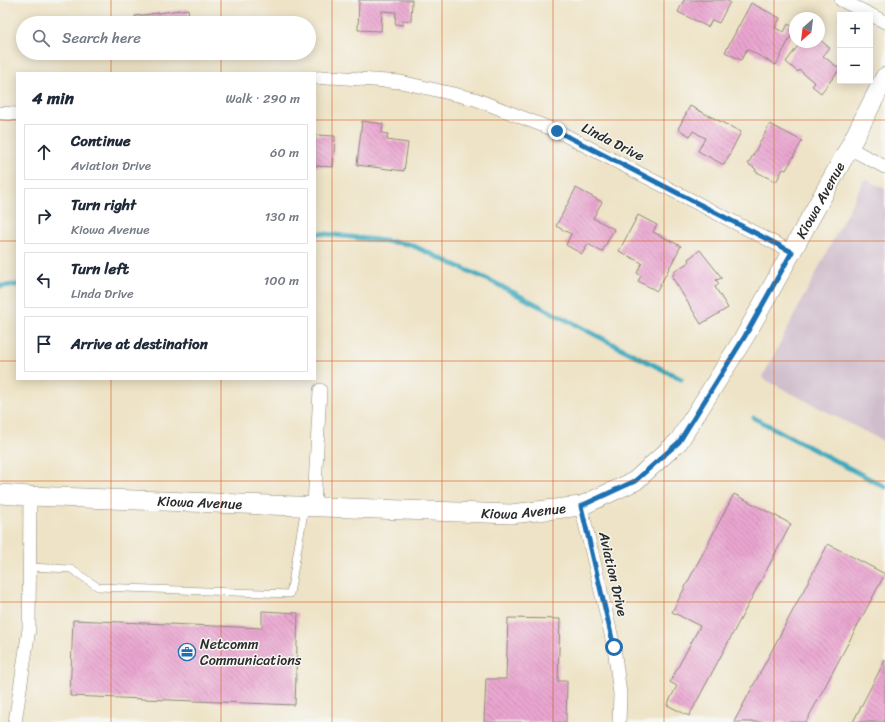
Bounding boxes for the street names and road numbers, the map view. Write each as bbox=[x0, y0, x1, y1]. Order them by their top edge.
street label: Linda Drive bbox=[577, 116, 649, 168]
street label: Kiowa Avenue bbox=[789, 157, 852, 243]
street label: Kiowa Avenue bbox=[157, 488, 243, 516]
street label: Kiowa Avenue bbox=[481, 495, 567, 526]
street label: Aviation Drive bbox=[591, 528, 635, 619]

